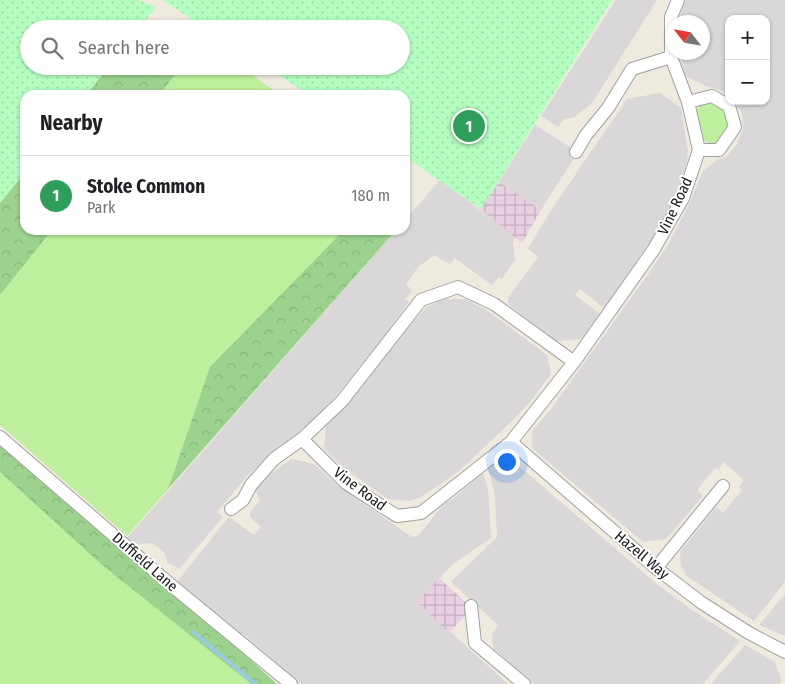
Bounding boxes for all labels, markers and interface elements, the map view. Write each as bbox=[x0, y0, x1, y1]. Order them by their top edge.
north arrow bbox=[665, 15, 710, 60]
map controls bbox=[725, 15, 770, 105]
button: + bbox=[725, 15, 770, 60]
search box bbox=[20, 20, 410, 75]
icon: search bbox=[38, 34, 66, 62]
text: Search here bbox=[78, 36, 170, 59]
button: − bbox=[725, 60, 770, 105]
pin: 1 bbox=[453, 107, 485, 145]
text: Nearby bbox=[40, 110, 102, 136]
street label: Vine Road bbox=[654, 174, 696, 238]
text: Stoke Common bbox=[87, 175, 205, 198]
text: 1 bbox=[53, 186, 59, 205]
text: 180 m bbox=[351, 186, 390, 205]
text: Park bbox=[87, 198, 115, 217]
your location bbox=[494, 449, 520, 475]
street label: Vine Road bbox=[330, 463, 390, 515]
street label: Hazell Way bbox=[611, 527, 673, 583]
street label: Duffield Lane bbox=[109, 529, 181, 595]

